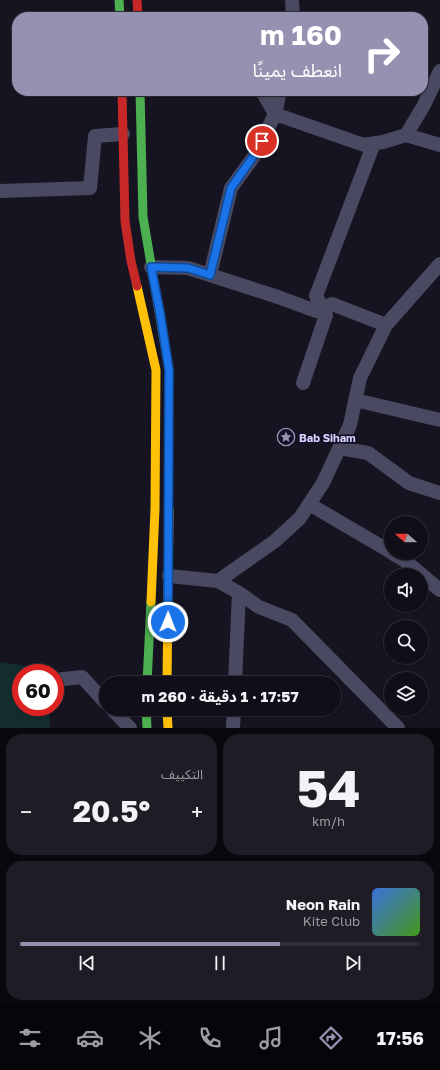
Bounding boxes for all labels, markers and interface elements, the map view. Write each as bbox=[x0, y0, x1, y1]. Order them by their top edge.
text: 160 m bbox=[260, 18, 342, 51]
icon: right bbox=[356, 28, 408, 80]
text: انعطف يمينًا bbox=[253, 59, 342, 81]
pin bbox=[245, 124, 279, 158]
icon: arrive bbox=[251, 130, 273, 152]
place icon: Bab Siham bbox=[276, 427, 296, 447]
place label: Bab Siham bbox=[299, 431, 356, 444]
north arrow bbox=[384, 516, 428, 560]
map controls bbox=[384, 516, 428, 716]
button: sound bbox=[384, 568, 428, 612]
position arrow bbox=[147, 601, 189, 643]
button: search bbox=[384, 620, 428, 664]
speed limit sign: 60 bbox=[12, 664, 64, 716]
button: layers bbox=[384, 672, 428, 716]
text: 17:57 · 1 دقيقة · 260 m bbox=[141, 687, 299, 705]
text: 54 bbox=[296, 756, 361, 818]
text: التكييف bbox=[161, 766, 203, 782]
text: 20.5° bbox=[73, 793, 150, 829]
text: − bbox=[20, 798, 32, 825]
text: + bbox=[191, 798, 203, 825]
text: km/h bbox=[312, 813, 345, 829]
text: Neon Rain bbox=[286, 895, 360, 913]
text: Kite Club bbox=[303, 913, 360, 929]
icon: previous bbox=[76, 952, 98, 974]
icon: pause bbox=[209, 952, 231, 974]
icon: next bbox=[342, 952, 364, 974]
icon: filters bbox=[16, 1024, 44, 1052]
icon: car bbox=[76, 1024, 104, 1052]
icon: climate bbox=[136, 1024, 164, 1052]
icon: phone bbox=[196, 1024, 224, 1052]
icon: music bbox=[257, 1024, 285, 1052]
icon: directions bbox=[317, 1024, 345, 1052]
text: 17:56 bbox=[377, 1027, 424, 1049]

